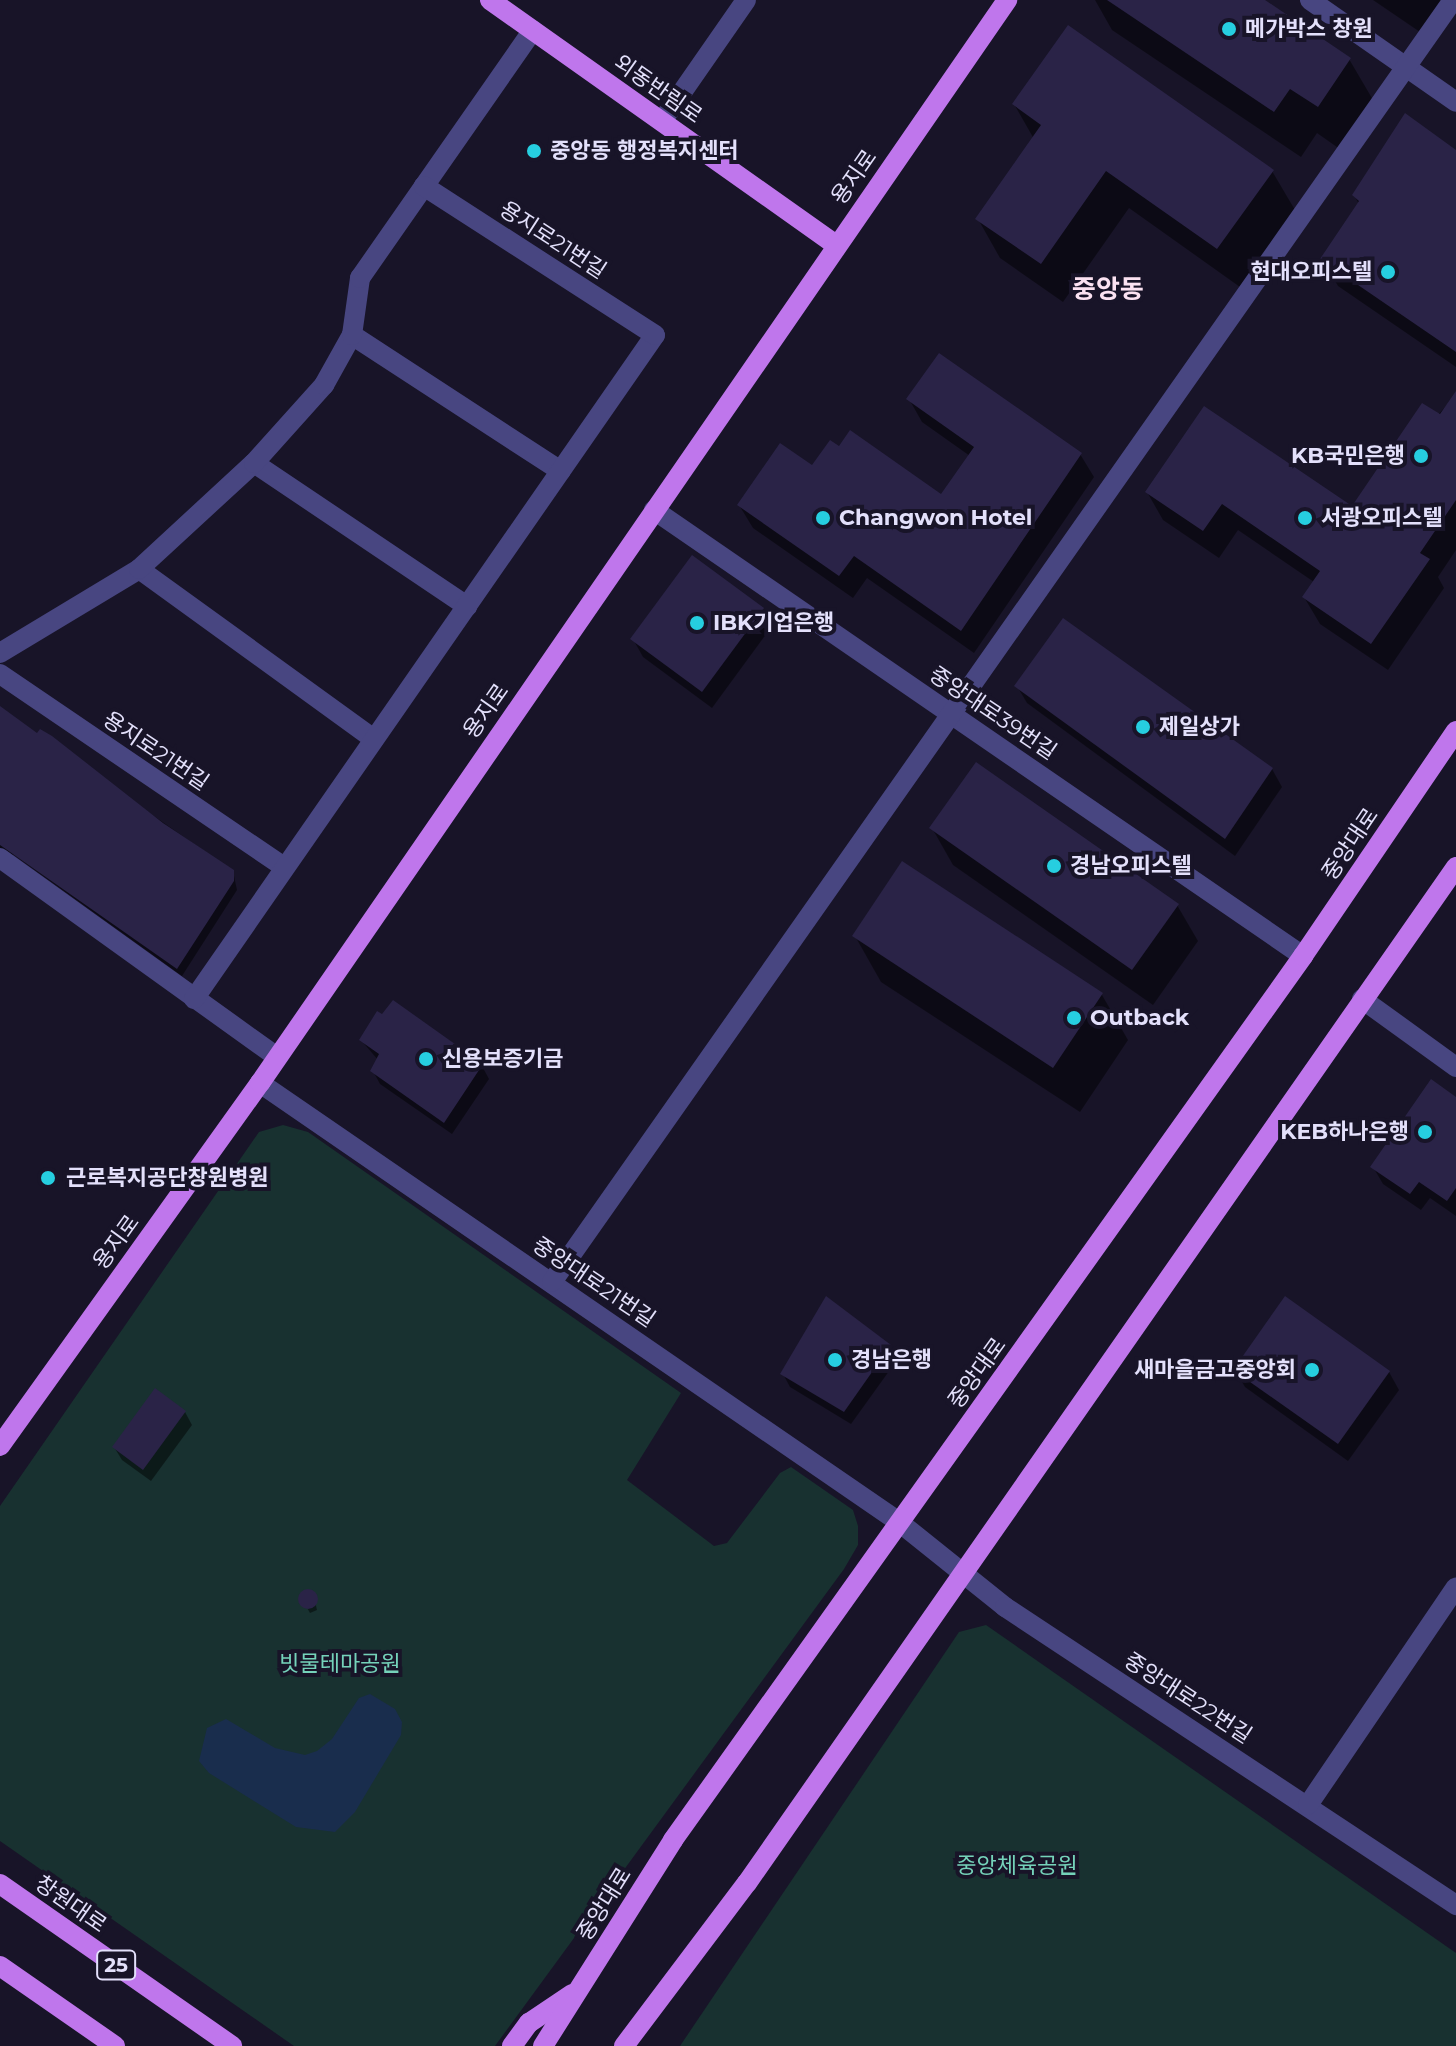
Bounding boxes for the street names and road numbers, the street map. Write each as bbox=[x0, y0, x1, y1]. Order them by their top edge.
street label: 외동반림로 bbox=[609, 49, 707, 129]
street label: 용지로 bbox=[826, 145, 882, 209]
street label: 용지로21번길 bbox=[495, 196, 611, 284]
street label: 중앙대로39번길 bbox=[925, 661, 1061, 765]
street label: 용지로 bbox=[458, 679, 514, 743]
street label: 용지로21번길 bbox=[98, 706, 214, 796]
street label: 중앙대로 bbox=[1316, 803, 1384, 885]
street label: 용지로 bbox=[87, 1210, 145, 1274]
street label: 중앙대로21번길 bbox=[528, 1231, 660, 1333]
street label: 중앙대로 bbox=[943, 1332, 1011, 1414]
street label: 중앙대로22번길 bbox=[1119, 1647, 1257, 1749]
street label: 중앙대로 bbox=[571, 1863, 637, 1945]
street label: 창원대로 bbox=[30, 1870, 112, 1938]
road number: 25 bbox=[96, 1949, 136, 1981]

